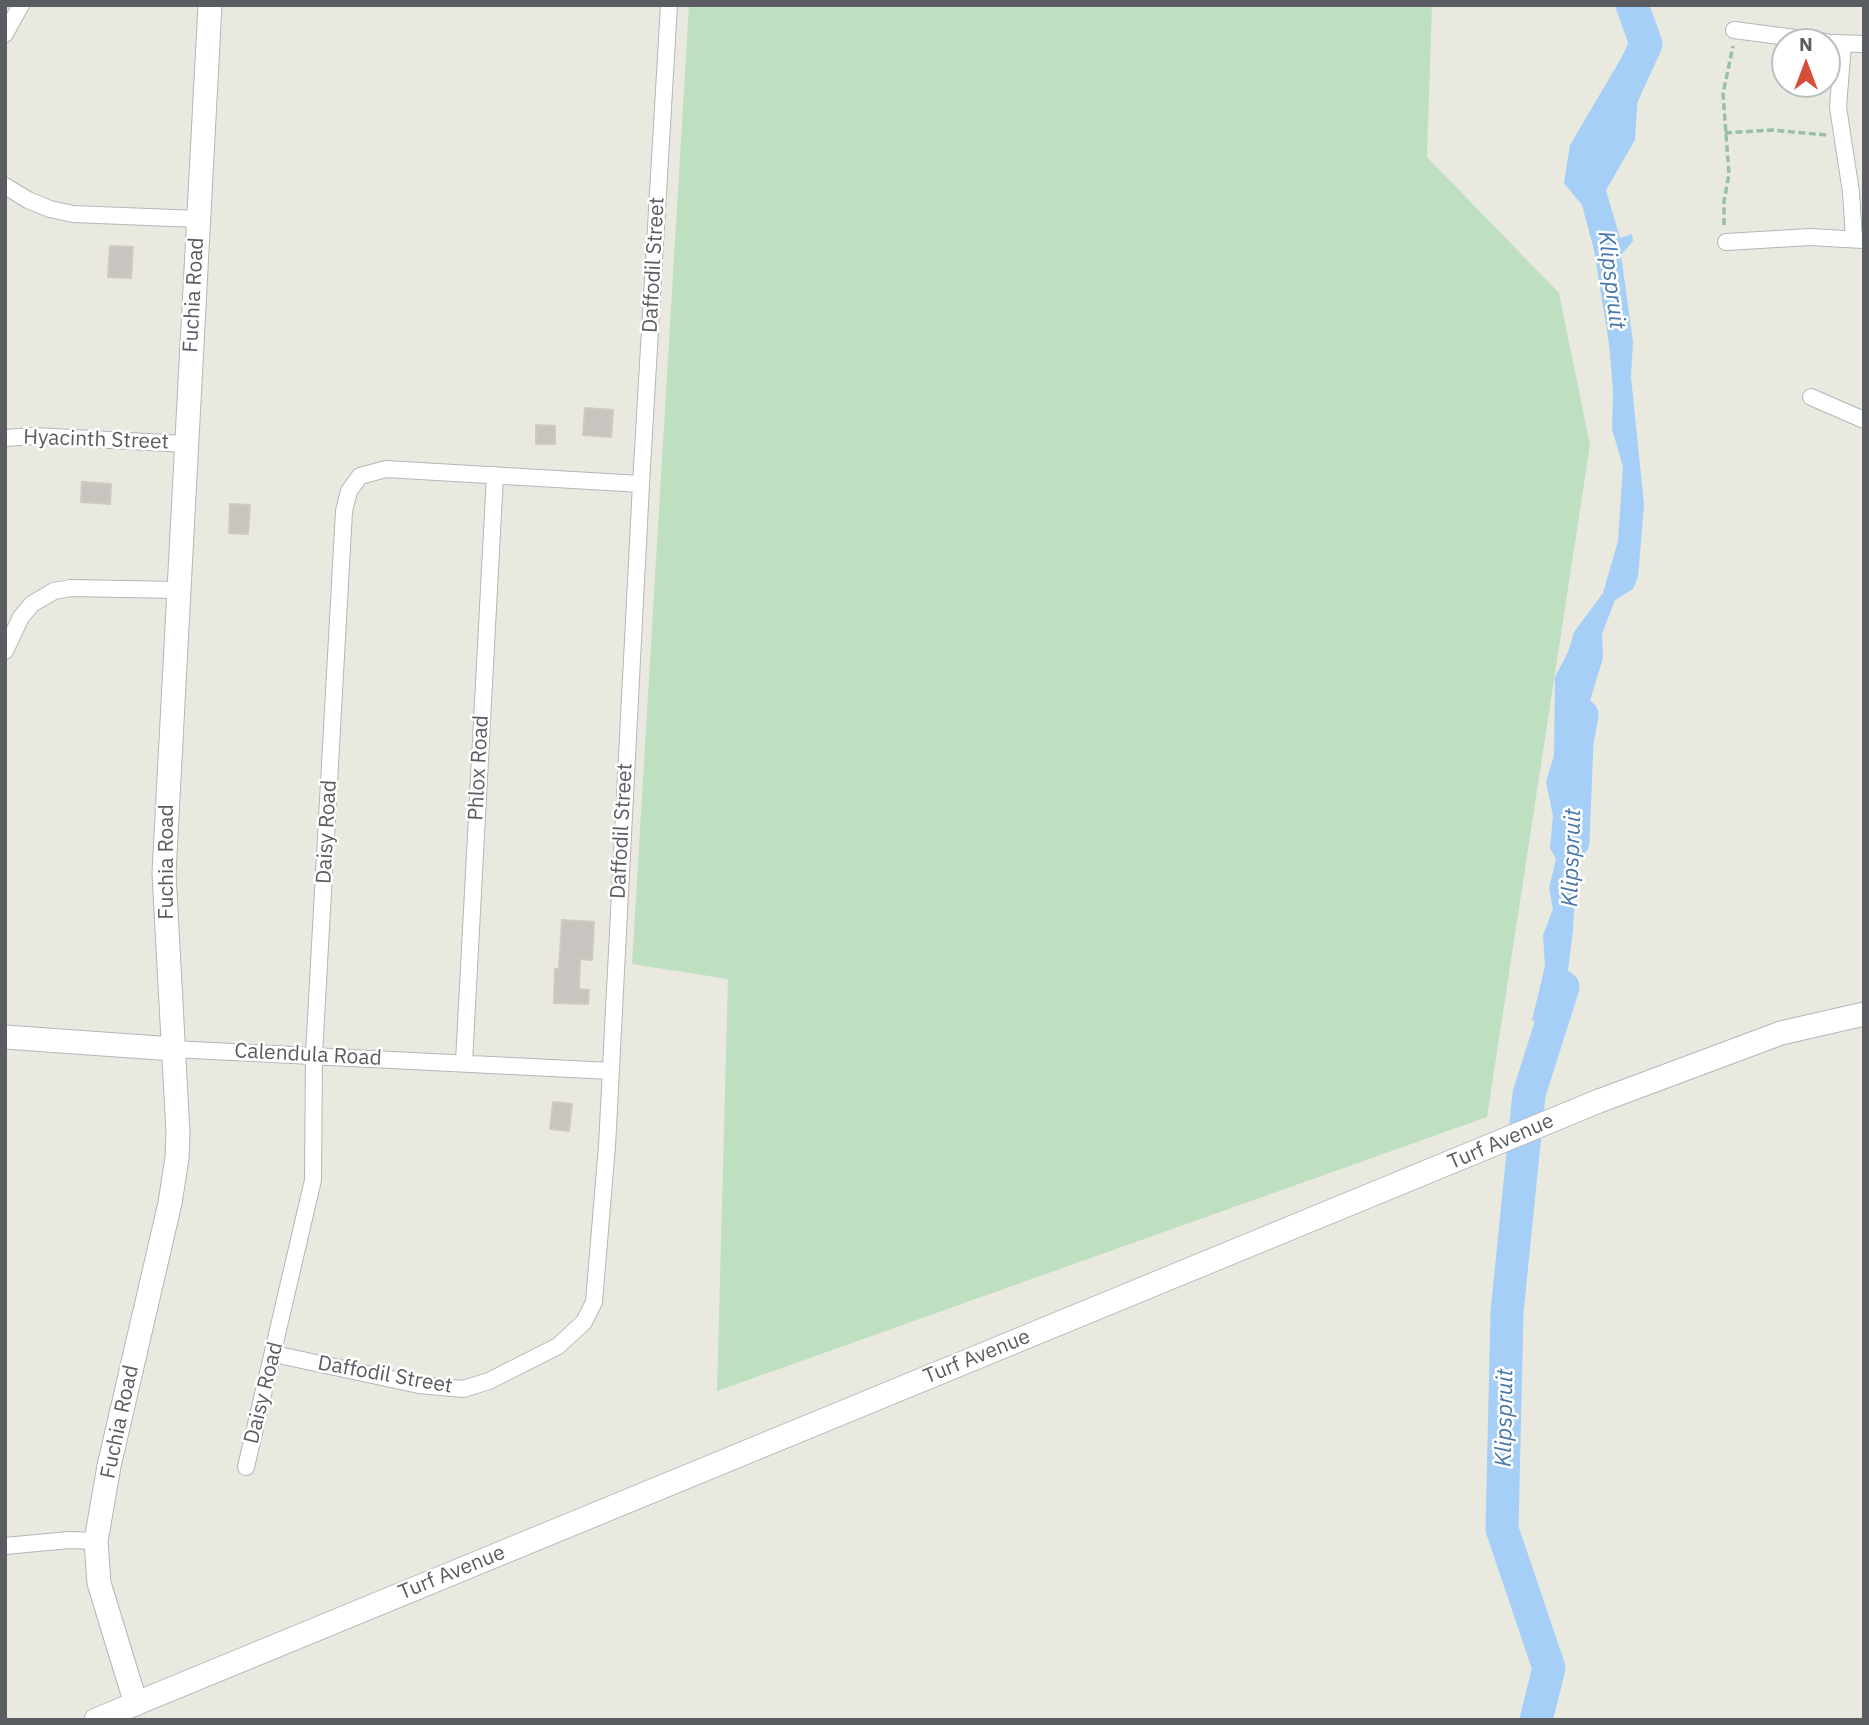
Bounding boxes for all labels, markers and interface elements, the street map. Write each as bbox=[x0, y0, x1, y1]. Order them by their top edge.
north arrow bbox=[1771, 28, 1841, 98]
text: N bbox=[1799, 32, 1813, 56]
street label: Daffodil Street bbox=[638, 196, 670, 334]
water label: Klipspruit bbox=[1591, 230, 1631, 330]
street label: Fuchia Road bbox=[178, 237, 210, 353]
street label: Hyacinth Street bbox=[23, 425, 169, 455]
street label: Phlox Road bbox=[464, 715, 494, 821]
street label: Daffodil Street bbox=[606, 762, 638, 900]
street label: Daisy Road bbox=[312, 779, 342, 885]
street label: Fuchia Road bbox=[154, 804, 180, 920]
water label: Klipspruit bbox=[1556, 808, 1588, 908]
street label: Calendula Road bbox=[234, 1039, 382, 1071]
street label: Turf Avenue bbox=[1444, 1108, 1558, 1176]
street label: Turf Avenue bbox=[920, 1324, 1034, 1390]
street label: Daisy Road bbox=[239, 1339, 289, 1447]
street label: Daffodil Street bbox=[316, 1351, 454, 1399]
street label: Fuchia Road bbox=[96, 1363, 144, 1481]
water label: Klipspruit bbox=[1490, 1369, 1520, 1467]
street label: Turf Avenue bbox=[395, 1540, 509, 1606]

